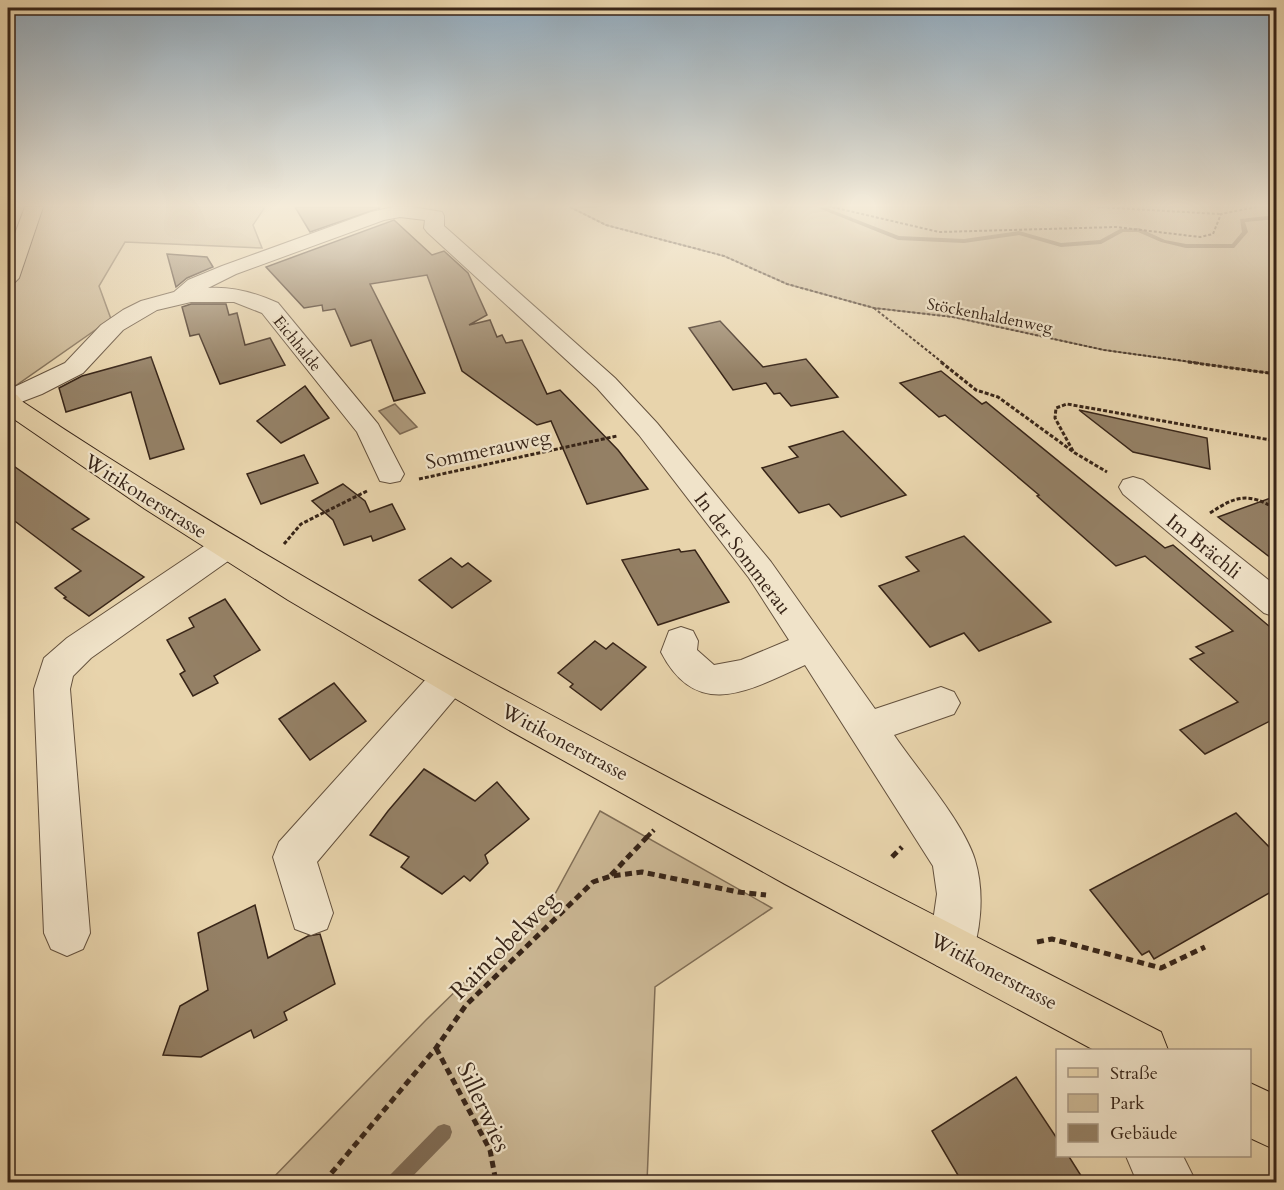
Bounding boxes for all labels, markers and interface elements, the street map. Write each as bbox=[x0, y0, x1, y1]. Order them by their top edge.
street label: Stöckenhaldenweg bbox=[925, 293, 1055, 339]
street label: Eichhalde bbox=[268, 311, 327, 376]
street label: Sommerauweg bbox=[423, 423, 554, 476]
street label: Witikonerstrasse bbox=[78, 447, 212, 545]
street label: In der Sommerau bbox=[688, 487, 798, 620]
street label: Im Brächli bbox=[1160, 508, 1247, 585]
street label: Witikonerstrasse bbox=[496, 697, 633, 787]
street label: Raintobelweg bbox=[443, 883, 566, 1007]
street label: Witikonerstrasse bbox=[925, 926, 1062, 1016]
legend bbox=[1056, 1049, 1251, 1157]
street label: Sillerwies bbox=[448, 1057, 519, 1157]
text: Straße bbox=[1110, 1061, 1158, 1086]
text: Park bbox=[1110, 1091, 1145, 1116]
text: Gebäude bbox=[1110, 1121, 1178, 1146]

